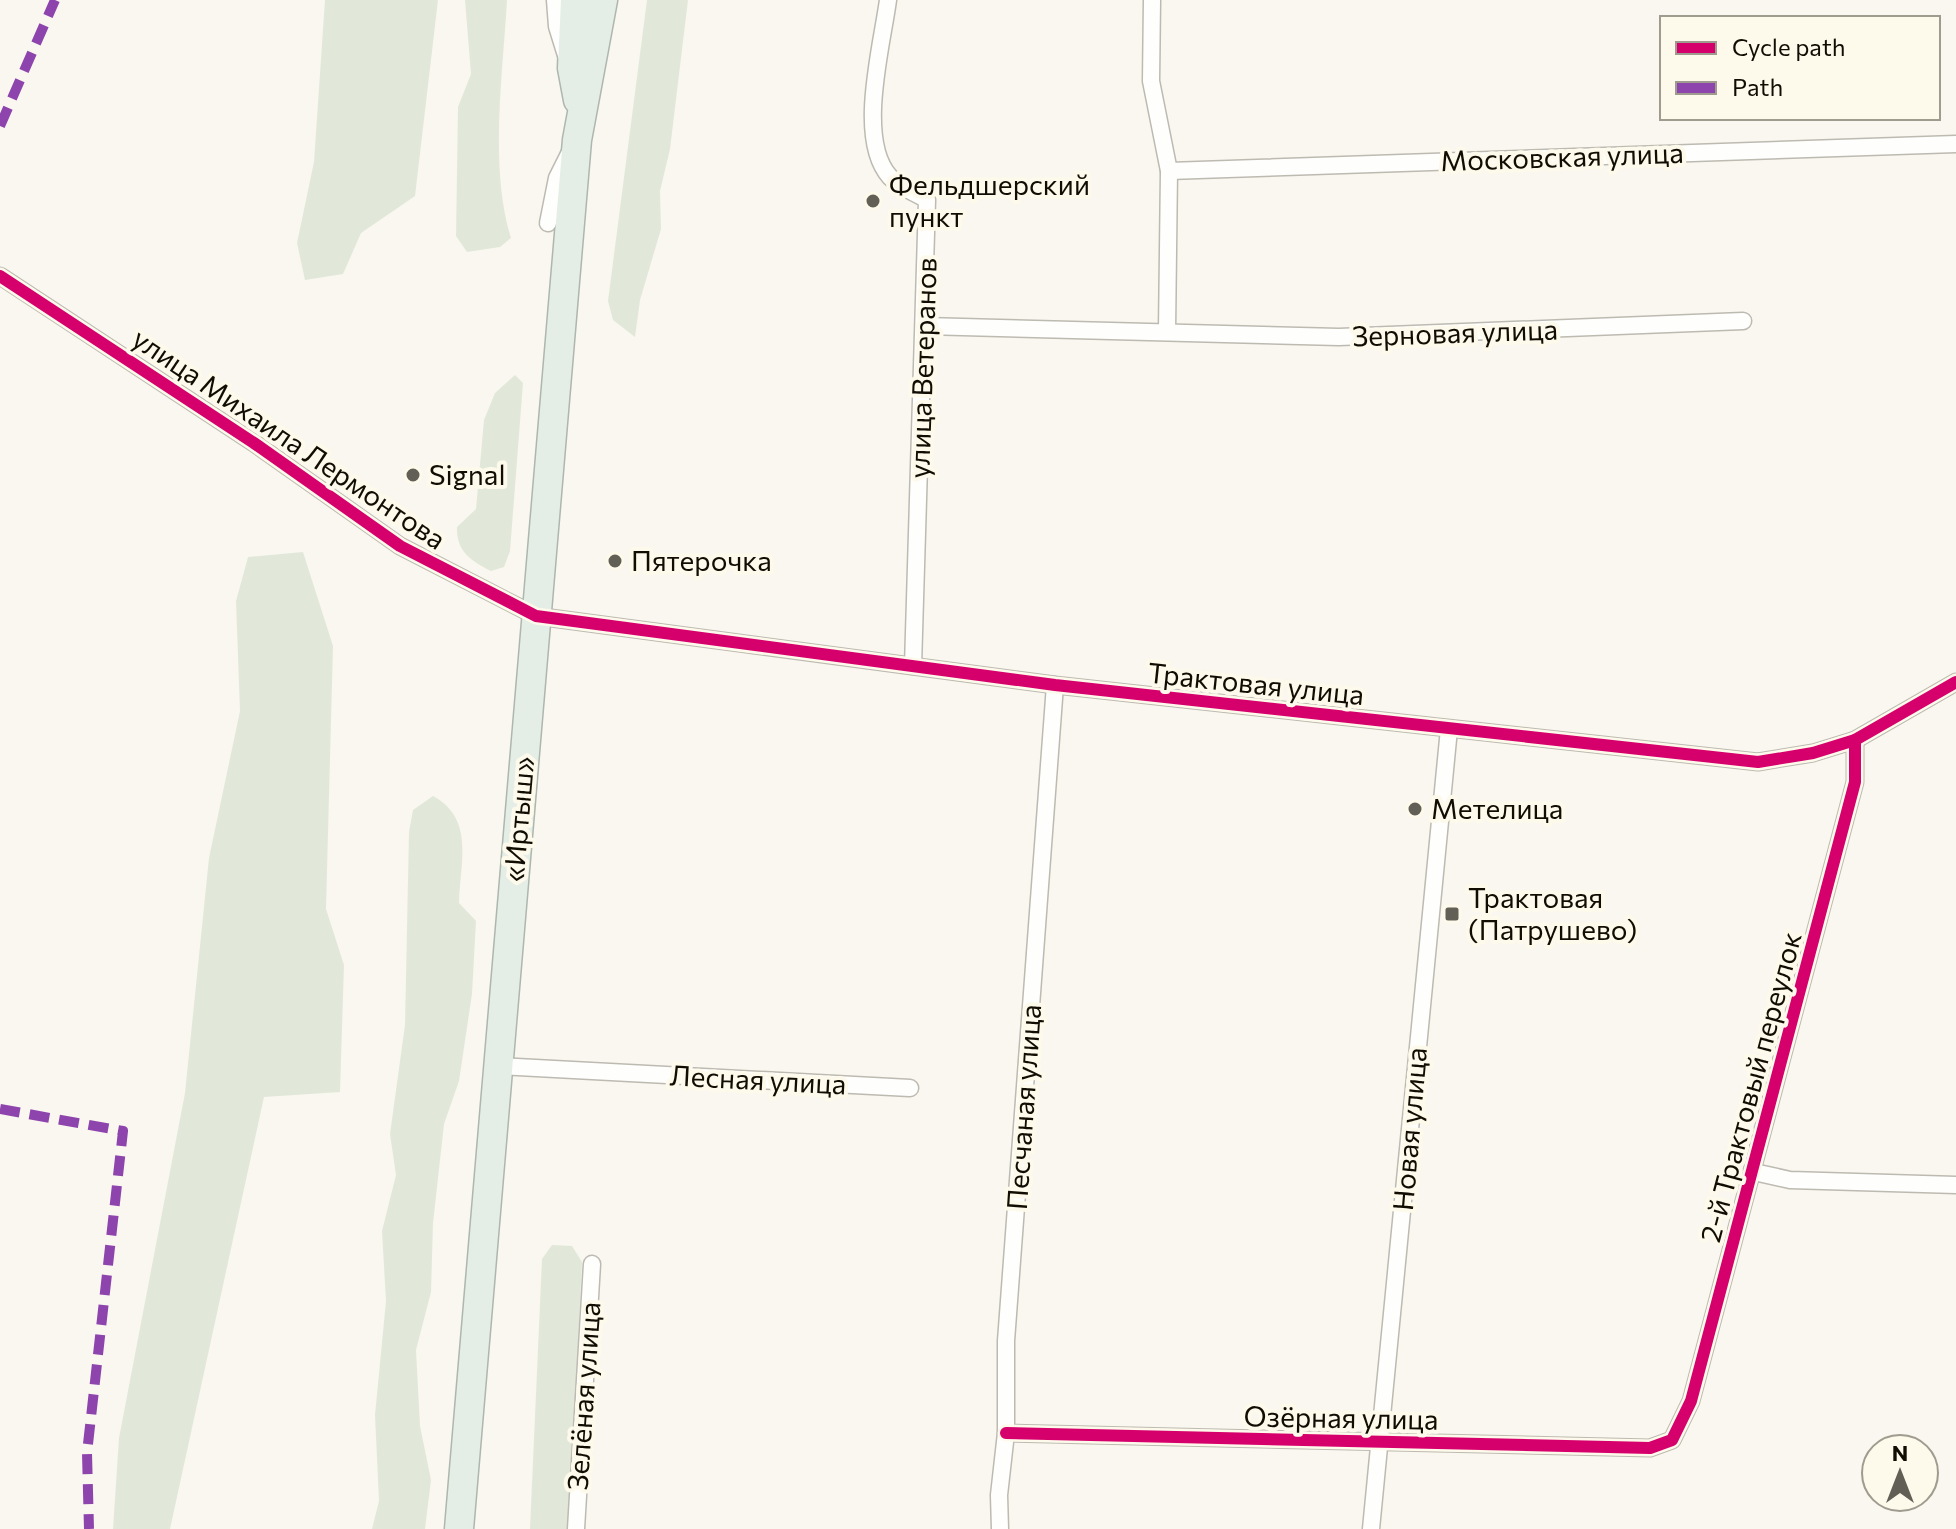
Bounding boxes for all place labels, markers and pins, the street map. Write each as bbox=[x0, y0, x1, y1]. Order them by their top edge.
place label: Фельдшерский пункт bbox=[889, 167, 1090, 233]
marker: Фельдшерский пункт bbox=[864, 192, 882, 210]
place label: Signal bbox=[429, 457, 506, 491]
marker: Signal bbox=[404, 466, 422, 484]
place label: Пятерочка bbox=[631, 543, 772, 577]
marker: Пятерочка bbox=[606, 552, 624, 570]
place label: Метелица bbox=[1431, 791, 1563, 825]
marker: Метелица bbox=[1406, 800, 1424, 818]
place label: Трактовая (Патрушево) bbox=[1468, 880, 1637, 946]
marker: Трактовая (Патрушево) bbox=[1443, 905, 1461, 923]

